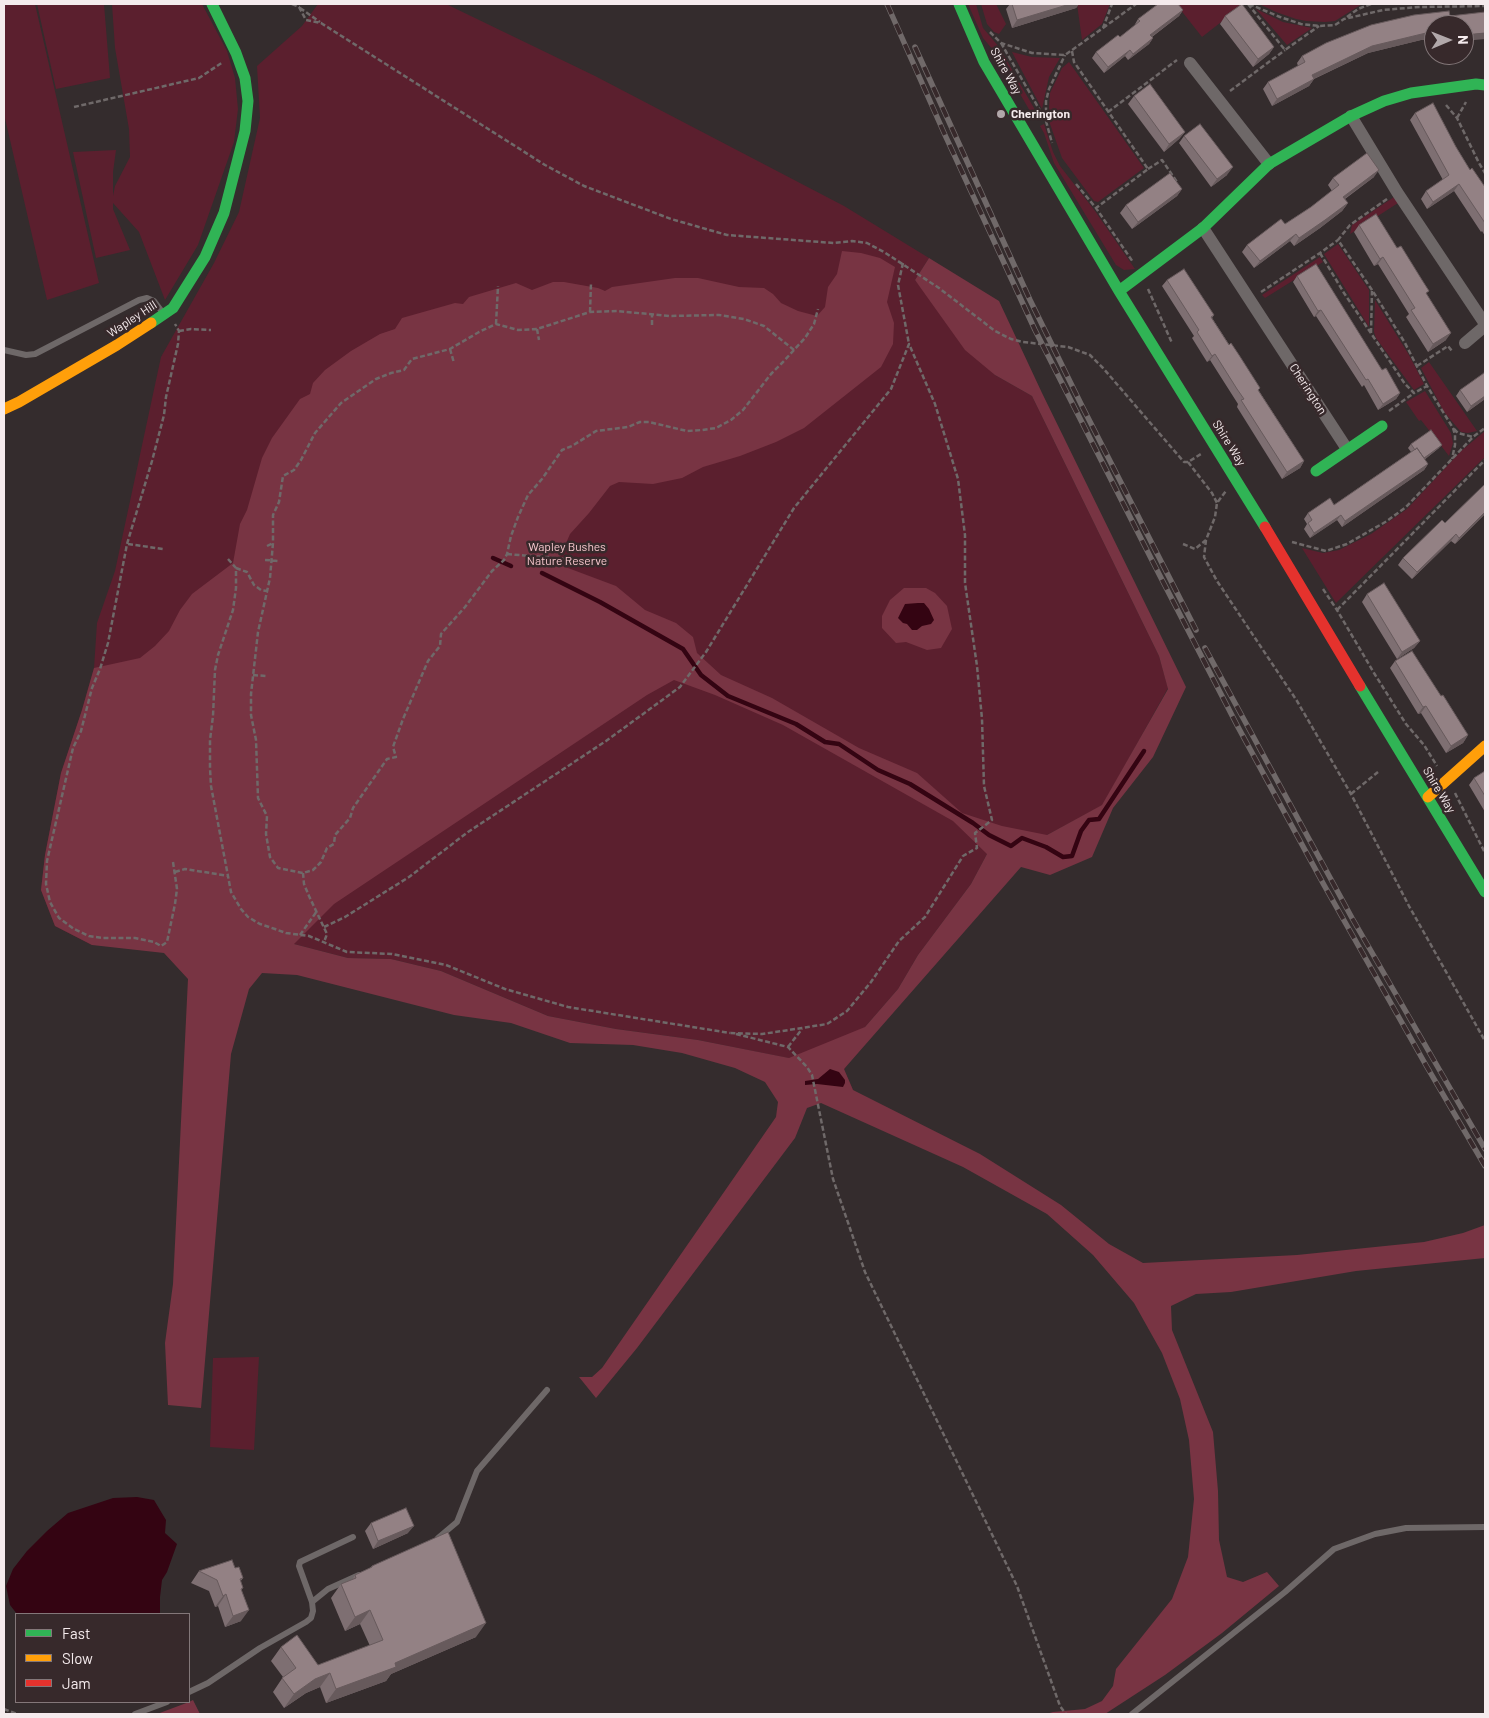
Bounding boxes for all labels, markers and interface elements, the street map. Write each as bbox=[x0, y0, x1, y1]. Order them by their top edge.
north arrow bbox=[1424, 15, 1474, 65]
text: N bbox=[1455, 35, 1472, 45]
street label: Shire Way bbox=[987, 45, 1025, 97]
place label: Cherington bbox=[1011, 107, 1070, 121]
marker: Cherington bbox=[995, 108, 1007, 120]
street label: Wapley Hill bbox=[105, 298, 159, 340]
street label: Cherington bbox=[1286, 361, 1330, 417]
street label: Shire Way bbox=[1209, 417, 1249, 469]
park label: Wapley Bushes Nature Reserve bbox=[527, 540, 607, 568]
street label: Shire Way bbox=[1420, 764, 1458, 816]
legend bbox=[15, 1613, 190, 1703]
text: Fast bbox=[62, 1624, 90, 1642]
text: Slow bbox=[62, 1649, 93, 1667]
text: Jam bbox=[62, 1674, 91, 1692]

